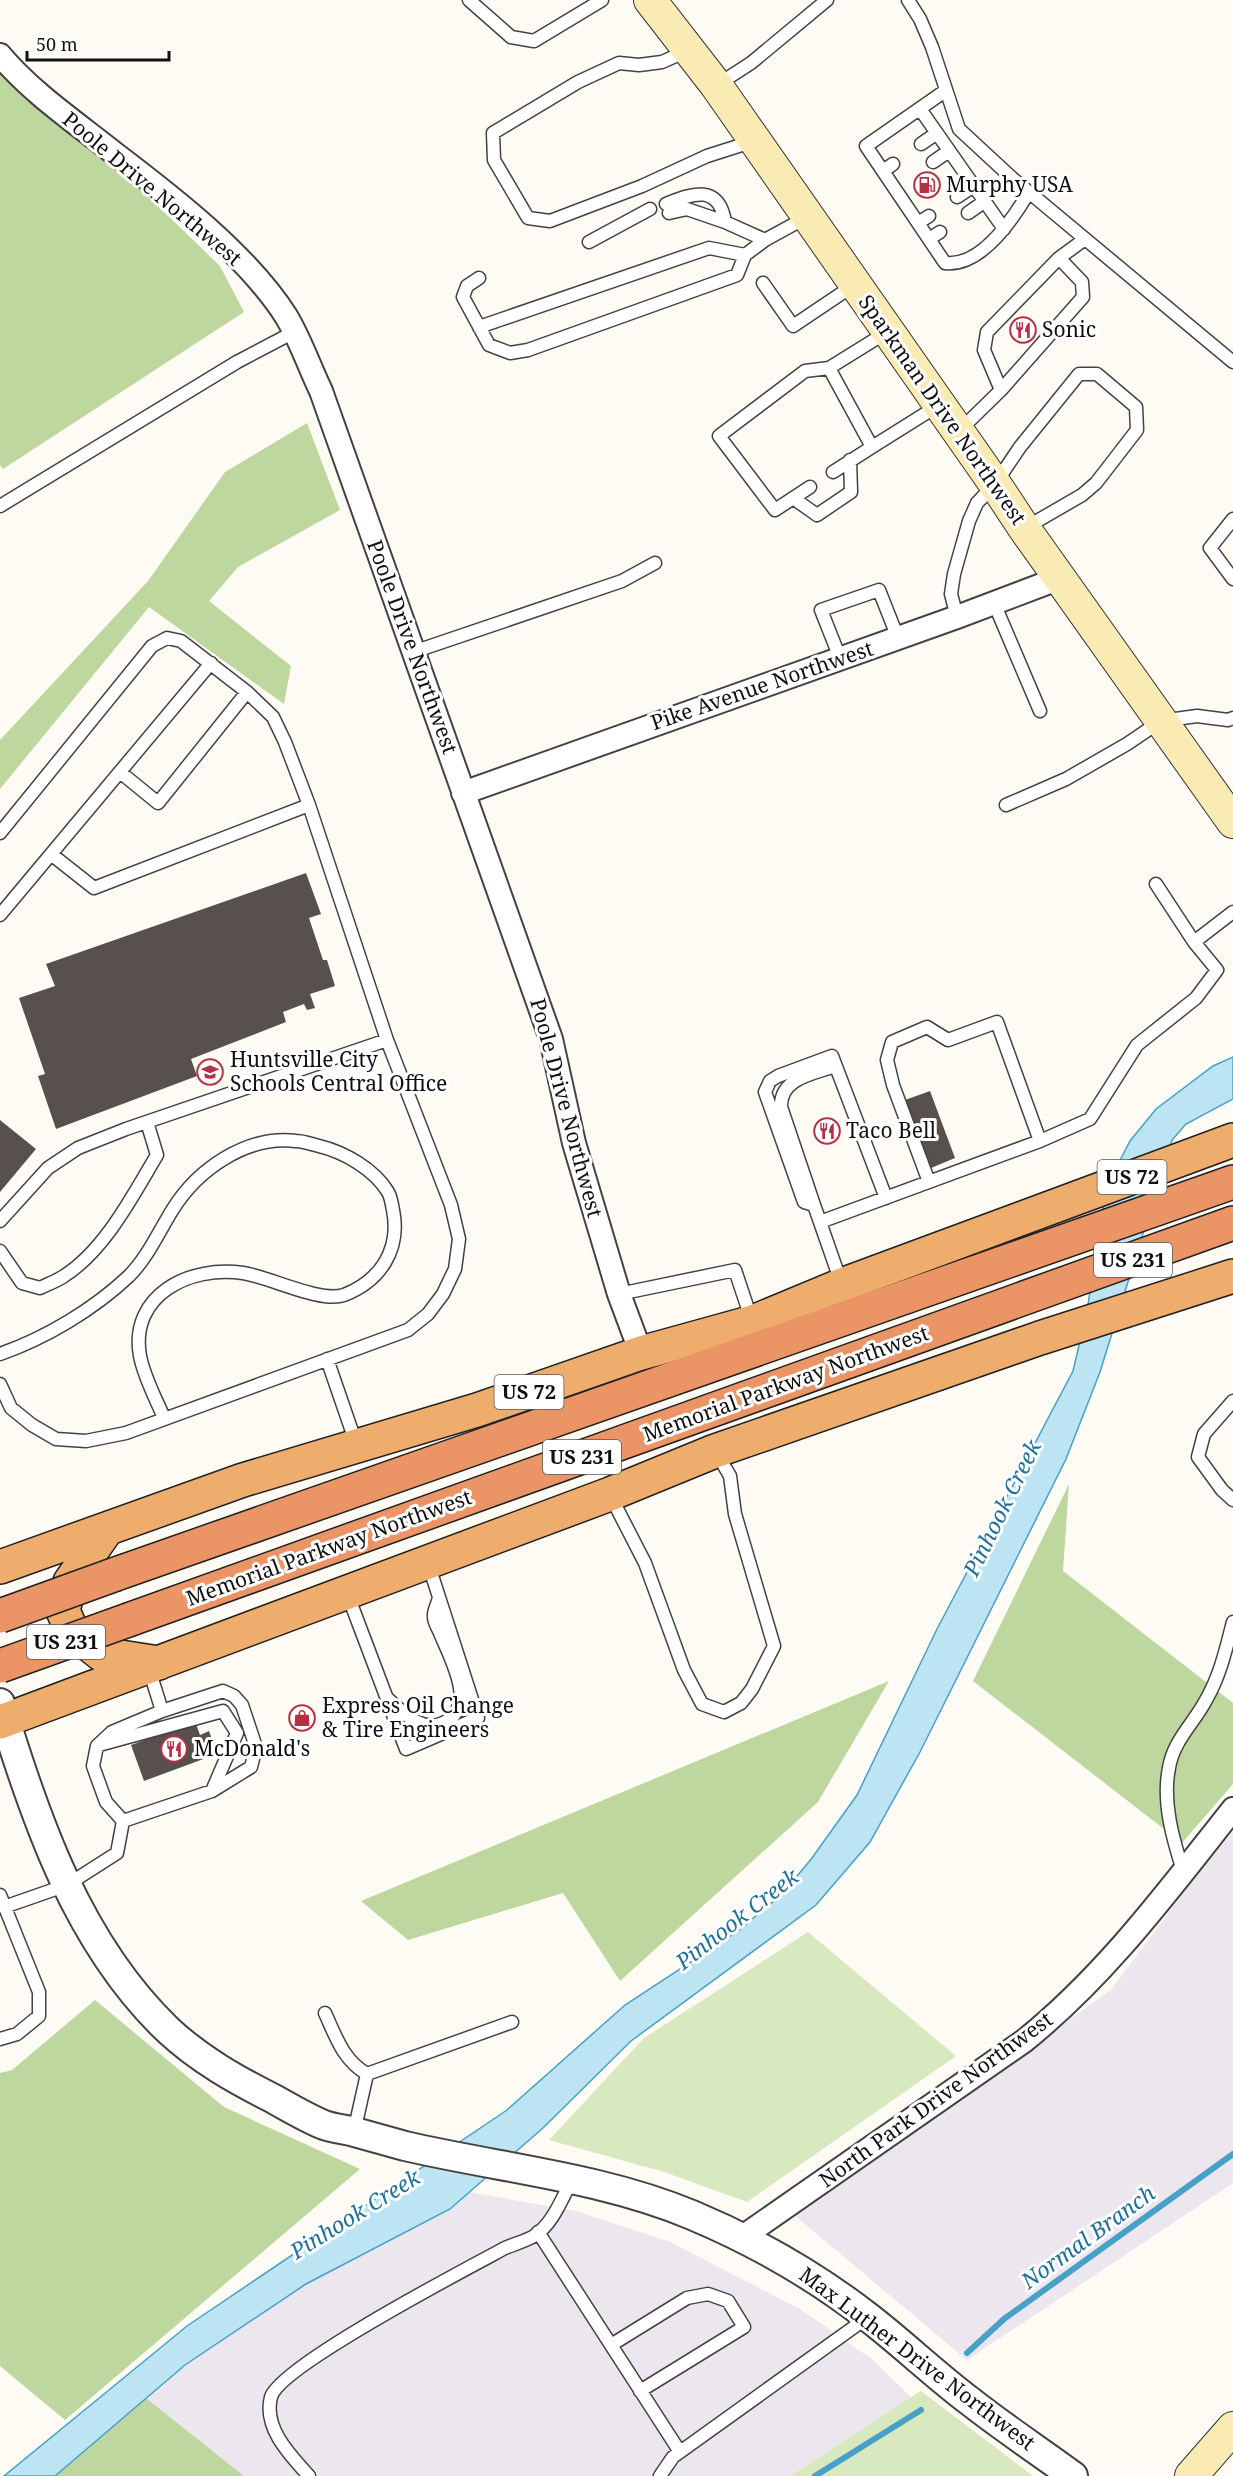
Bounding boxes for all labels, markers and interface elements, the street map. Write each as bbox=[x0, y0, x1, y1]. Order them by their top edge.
scale bar bbox=[27, 24, 170, 62]
text: 50 m bbox=[36, 32, 78, 56]
street label: Poole Drive Northwest bbox=[57, 105, 248, 272]
fuel station icon: Murphy USA bbox=[912, 170, 942, 200]
place label: Murphy USA bbox=[946, 170, 1073, 198]
street label: Sparkman Drive Northwest bbox=[853, 289, 1033, 530]
restaurant icon: Sonic bbox=[1008, 315, 1038, 345]
place label: Sonic bbox=[1042, 315, 1096, 343]
street label: Poole Drive Northwest bbox=[361, 536, 465, 758]
street label: Pike Avenue Northwest bbox=[647, 634, 877, 736]
street label: Poole Drive Northwest bbox=[524, 995, 610, 1220]
place label: Huntsville City Schools Central Office bbox=[230, 1045, 447, 1097]
school or university icon: Huntsville City Schools Central Office bbox=[195, 1057, 225, 1087]
restaurant icon: Taco Bell bbox=[812, 1116, 842, 1146]
place label: Taco Bell bbox=[846, 1116, 936, 1144]
road number: US 72 bbox=[1098, 1160, 1166, 1194]
road number: US 231 bbox=[1094, 1243, 1172, 1277]
street label: Memorial Parkway Northwest bbox=[639, 1318, 932, 1448]
road number: US 72 bbox=[494, 1375, 564, 1409]
water label: Pinhook Creek bbox=[955, 1433, 1048, 1582]
road number: US 231 bbox=[543, 1440, 621, 1474]
street label: Memorial Parkway Northwest bbox=[182, 1482, 475, 1612]
road number: US 231 bbox=[27, 1625, 105, 1659]
place label: Express Oil Change & Tire Engineers bbox=[322, 1691, 514, 1743]
shop icon: Express Oil Change & Tire Engineers bbox=[287, 1703, 317, 1733]
restaurant icon: McDonald's bbox=[159, 1734, 189, 1764]
place label: McDonald's bbox=[194, 1734, 310, 1762]
water label: Pinhook Creek bbox=[668, 1860, 805, 1976]
street label: North Park Drive Northwest bbox=[813, 2005, 1058, 2193]
water label: Pinhook Creek bbox=[283, 2160, 426, 2266]
water label: Normal Branch bbox=[1014, 2177, 1160, 2296]
street label: Max Luther Drive Northwest bbox=[794, 2260, 1041, 2456]

